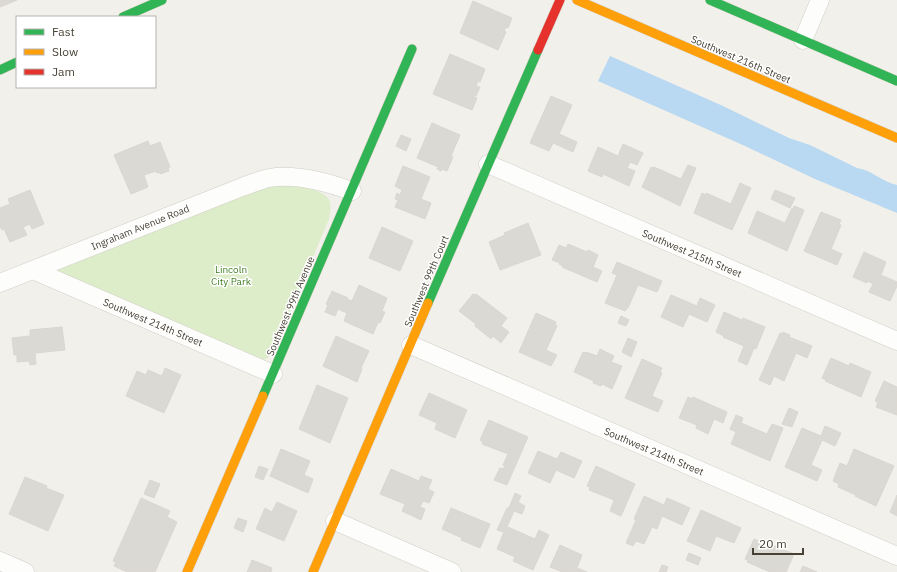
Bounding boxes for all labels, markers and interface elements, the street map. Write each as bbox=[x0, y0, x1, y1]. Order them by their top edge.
legend bbox=[16, 16, 156, 88]
text: Fast bbox=[52, 24, 75, 39]
street label: Southwest 216th Street bbox=[689, 33, 793, 87]
text: Slow bbox=[52, 44, 78, 59]
text: Jam bbox=[52, 64, 75, 79]
street label: Ingraham Avenue Road bbox=[89, 202, 191, 253]
street label: Southwest 215th Street bbox=[640, 227, 744, 281]
street label: Southwest 99th Court bbox=[401, 233, 452, 329]
street label: Southwest 99th Avenue bbox=[264, 254, 318, 358]
park label: Lincoln City Park bbox=[211, 263, 252, 288]
street label: Southwest 214th Street bbox=[101, 296, 205, 350]
street label: Southwest 214th Street bbox=[602, 425, 706, 479]
scale bar bbox=[753, 530, 803, 556]
text: 20 m bbox=[759, 536, 787, 551]

